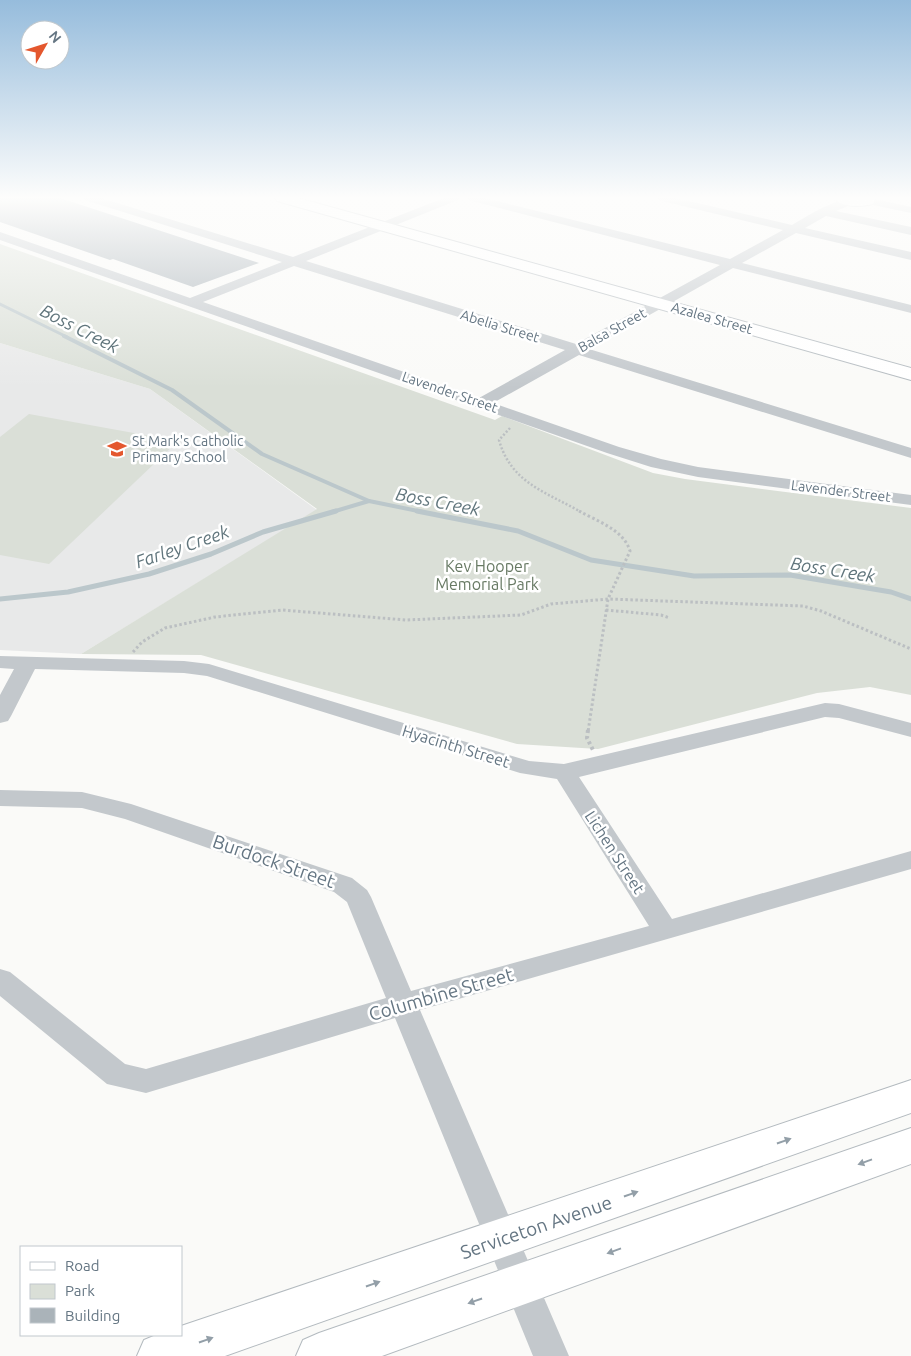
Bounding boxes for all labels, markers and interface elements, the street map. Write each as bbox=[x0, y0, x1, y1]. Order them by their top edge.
north arrow bbox=[20, 20, 70, 70]
text: N bbox=[46, 28, 65, 46]
street label: Azalea Street bbox=[670, 299, 755, 337]
water label: Boss Creek bbox=[37, 300, 123, 357]
street label: Balsa Street bbox=[575, 305, 649, 355]
street label: Abelia Street bbox=[459, 306, 542, 346]
street label: Lavender Street bbox=[400, 368, 501, 416]
place label: St Mark's Catholic Primary School bbox=[132, 433, 244, 465]
school or university icon: St Mark's Catholic Primary School bbox=[106, 438, 128, 460]
street label: Lavender Street bbox=[790, 477, 892, 505]
water label: Boss Creek bbox=[394, 483, 483, 519]
water label: Farley Creek bbox=[132, 520, 232, 571]
water label: Boss Creek bbox=[789, 552, 878, 586]
park label: Kev Hooper Memorial Park bbox=[435, 557, 539, 593]
street label: Hyacinth Street bbox=[400, 721, 513, 771]
street label: Lichen Street bbox=[582, 807, 649, 897]
street label: Burdock Street bbox=[210, 830, 339, 892]
street label: Columbine Street bbox=[366, 963, 516, 1025]
one-way arrow bbox=[777, 1136, 792, 1144]
one-way arrow bbox=[857, 1158, 872, 1166]
one-way arrow bbox=[623, 1190, 638, 1197]
street label: Serviceton Avenue bbox=[457, 1191, 615, 1263]
legend bbox=[20, 1246, 182, 1336]
one-way arrow bbox=[606, 1247, 621, 1255]
text: Road bbox=[65, 1257, 100, 1274]
one-way arrow bbox=[366, 1280, 381, 1288]
text: Park bbox=[65, 1282, 95, 1299]
one-way arrow bbox=[468, 1298, 483, 1305]
text: Building bbox=[65, 1307, 120, 1324]
one-way arrow bbox=[199, 1336, 214, 1344]

